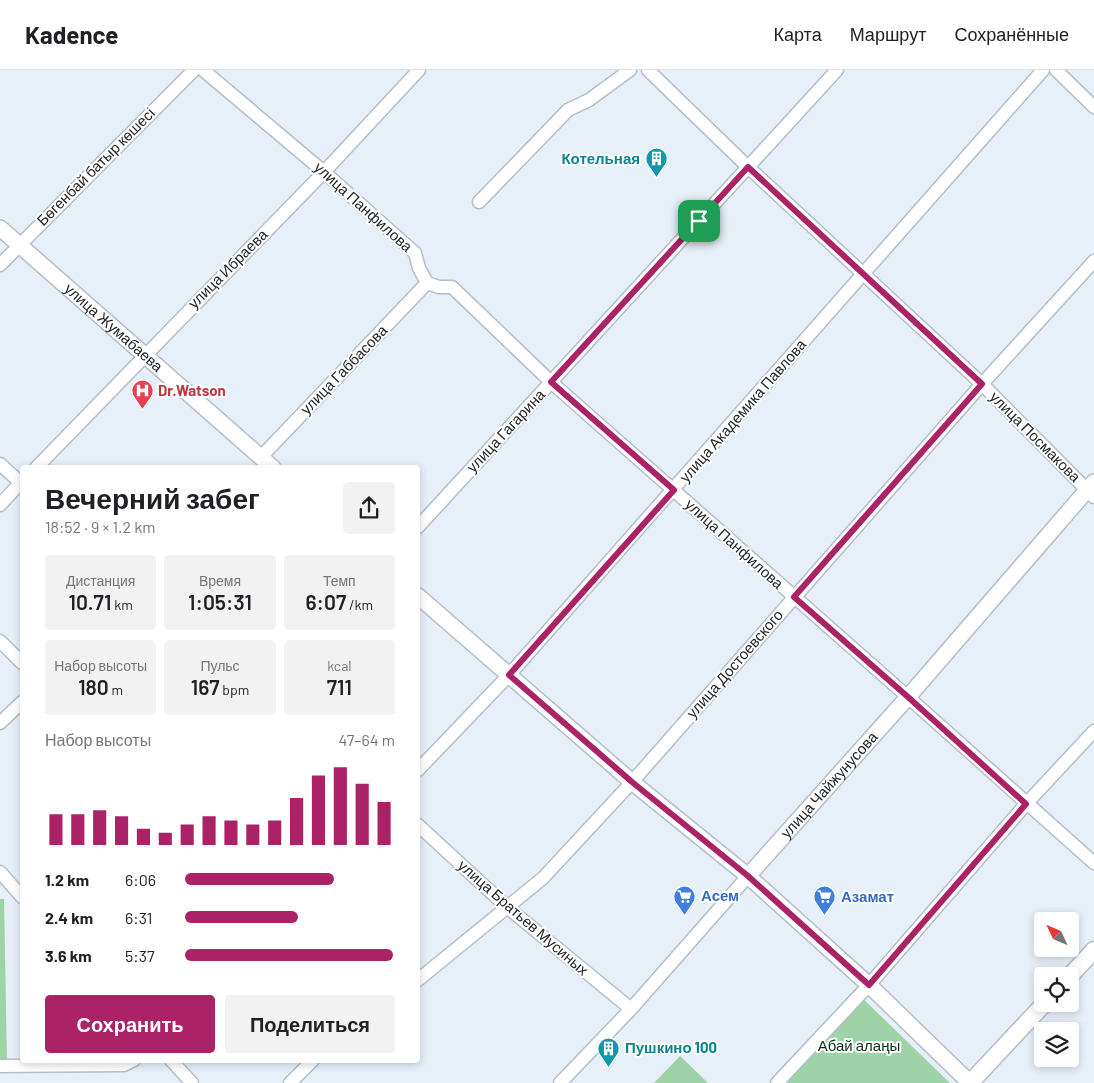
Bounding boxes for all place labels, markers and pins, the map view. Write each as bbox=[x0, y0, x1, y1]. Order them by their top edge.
building icon: Котельная bbox=[644, 147, 668, 178]
place label: Котельная bbox=[561, 149, 640, 167]
pin bbox=[678, 200, 720, 242]
hospital icon: Dr.Watson bbox=[130, 379, 154, 410]
place label: Dr.Watson bbox=[158, 381, 226, 399]
supermarket icon: Асем bbox=[673, 884, 697, 915]
supermarket icon: Азамат bbox=[813, 885, 837, 916]
place label: Асем bbox=[701, 886, 739, 904]
place label: Азамат bbox=[841, 887, 894, 905]
building icon: Пушкино 100 bbox=[597, 1036, 621, 1067]
place label: Пушкино 100 bbox=[625, 1038, 717, 1056]

